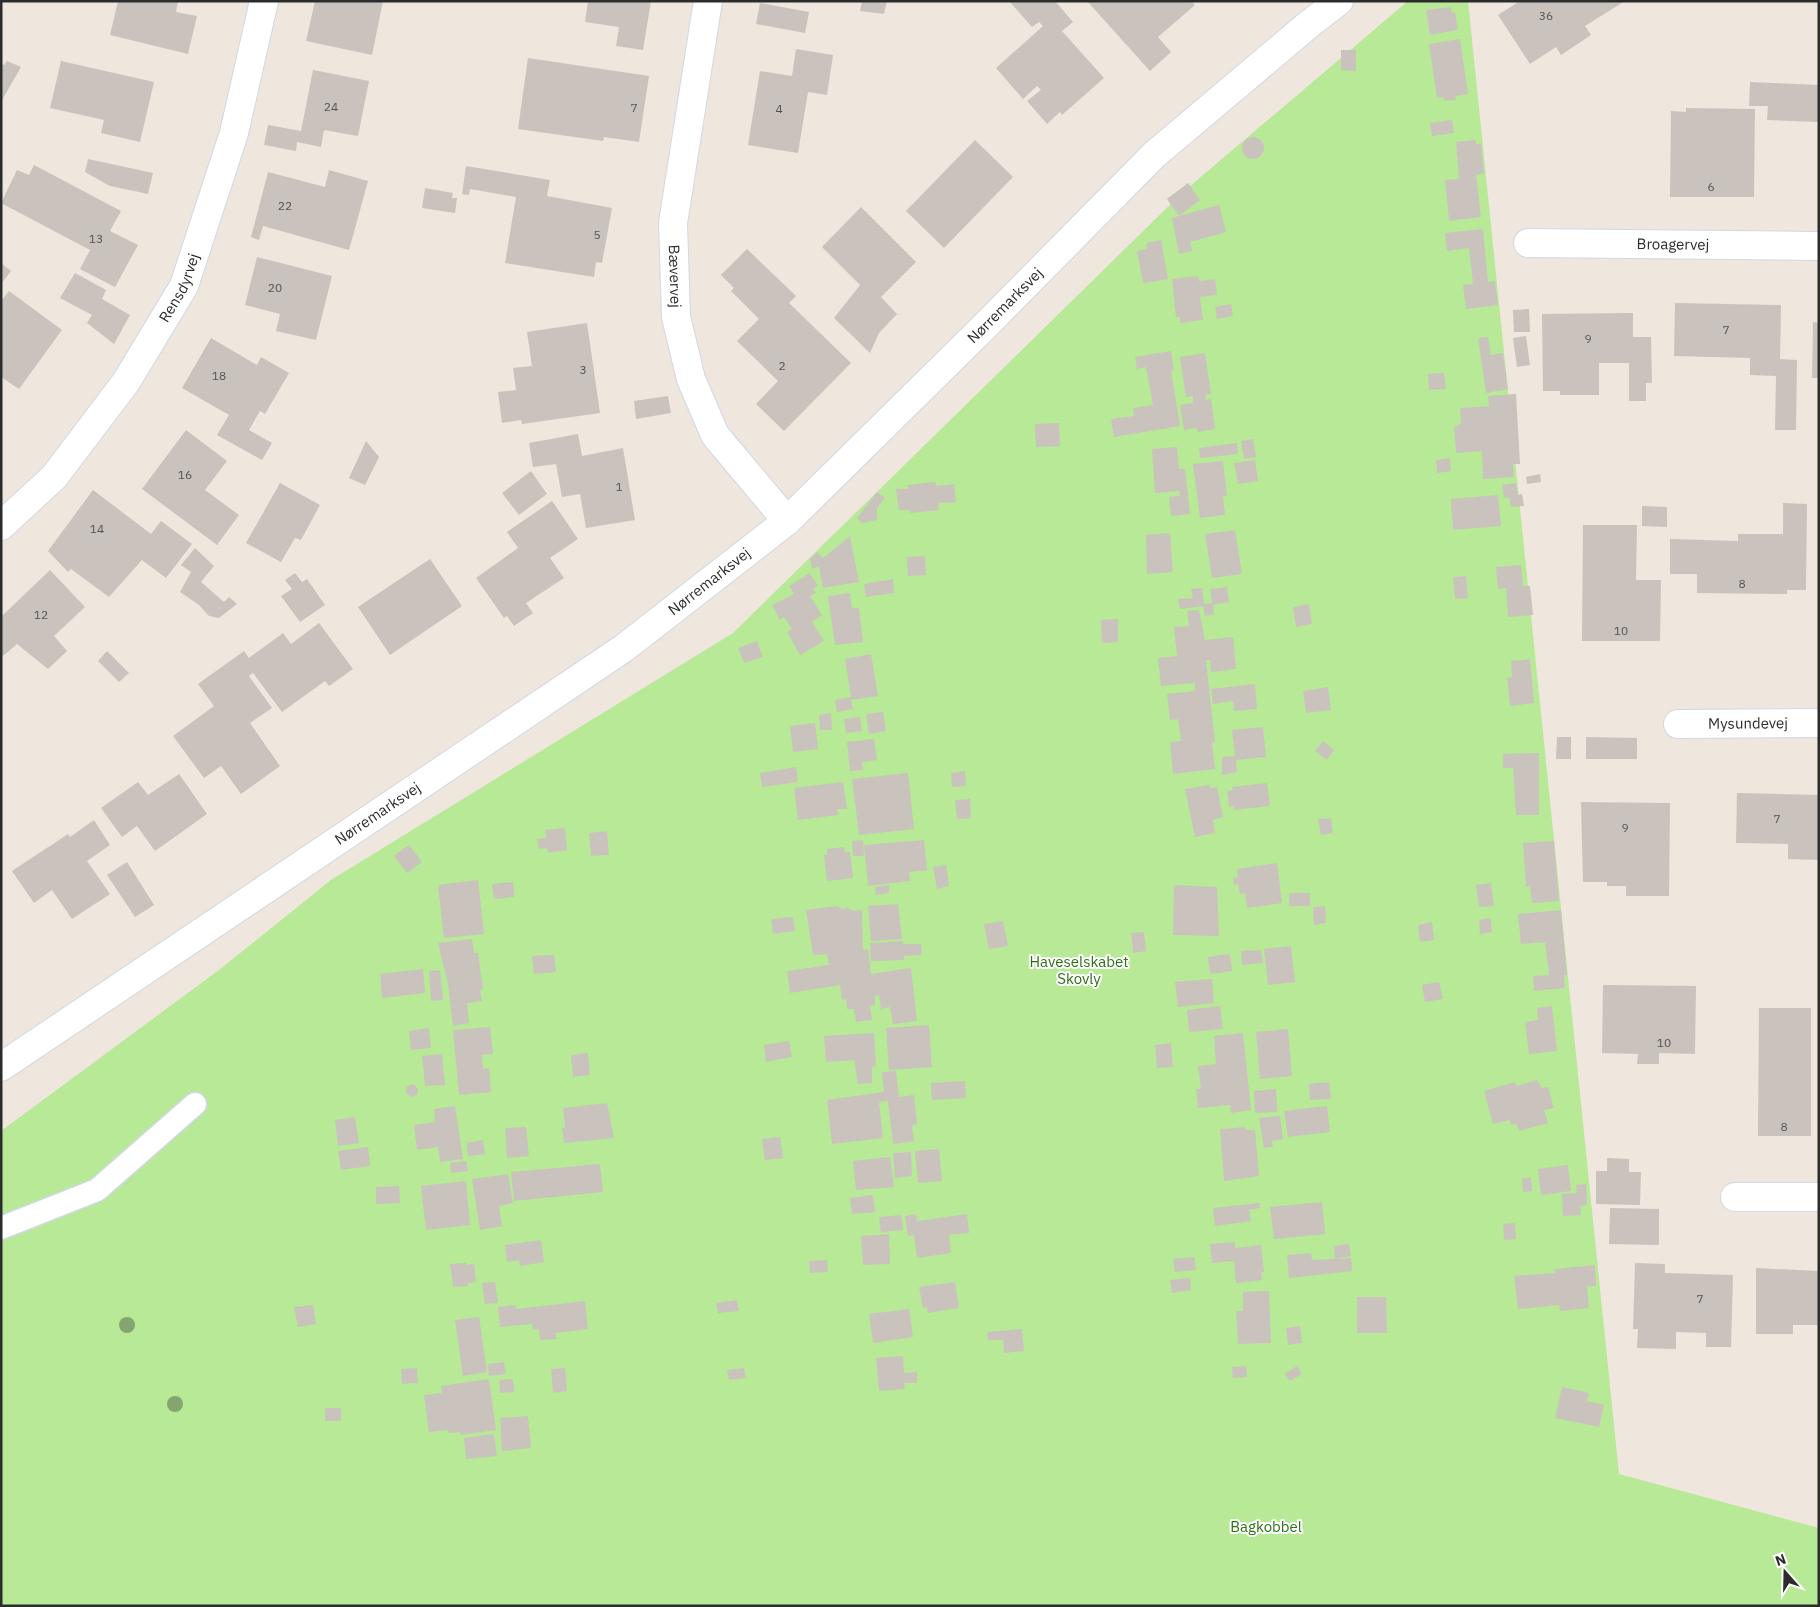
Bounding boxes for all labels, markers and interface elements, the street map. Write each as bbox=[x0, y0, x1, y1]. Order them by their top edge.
house number: 36 bbox=[1539, 8, 1553, 23]
house number: 24 bbox=[324, 99, 338, 114]
house number: 7 bbox=[630, 100, 638, 115]
house number: 4 bbox=[775, 101, 783, 116]
house number: 6 bbox=[1707, 179, 1715, 194]
house number: 22 bbox=[278, 198, 292, 213]
house number: 5 bbox=[593, 227, 601, 242]
house number: 13 bbox=[89, 231, 103, 246]
street label: Broagervej bbox=[1637, 234, 1709, 254]
street label: Bævervej bbox=[665, 244, 686, 308]
street label: Rensdyrvej bbox=[154, 251, 203, 326]
street label: Nørremarksvej bbox=[963, 263, 1046, 347]
house number: 20 bbox=[268, 280, 282, 295]
house number: 7 bbox=[1722, 322, 1730, 337]
house number: 9 bbox=[1584, 331, 1592, 346]
house number: 2 bbox=[778, 358, 786, 373]
house number: 3 bbox=[579, 362, 587, 377]
house number: 18 bbox=[212, 368, 226, 383]
house number: 16 bbox=[178, 467, 192, 482]
house number: 1 bbox=[615, 479, 623, 494]
house number: 14 bbox=[90, 521, 104, 536]
street label: Nørremarksvej bbox=[664, 543, 754, 619]
house number: 8 bbox=[1738, 576, 1746, 591]
house number: 12 bbox=[34, 607, 48, 622]
house number: 10 bbox=[1614, 623, 1628, 638]
street label: Mysundevej bbox=[1708, 713, 1788, 733]
street label: Nørremarksvej bbox=[331, 778, 424, 849]
house number: 7 bbox=[1773, 811, 1781, 826]
house number: 9 bbox=[1621, 820, 1629, 835]
park label: Haveselskabet Skovly bbox=[1030, 952, 1128, 988]
house number: 10 bbox=[1657, 1035, 1671, 1050]
house number: 8 bbox=[1780, 1119, 1788, 1134]
house number: 7 bbox=[1696, 1291, 1704, 1306]
park label: Bagkobbel bbox=[1230, 1517, 1302, 1536]
north arrow bbox=[1760, 1547, 1810, 1597]
text: N bbox=[1773, 1550, 1788, 1570]

